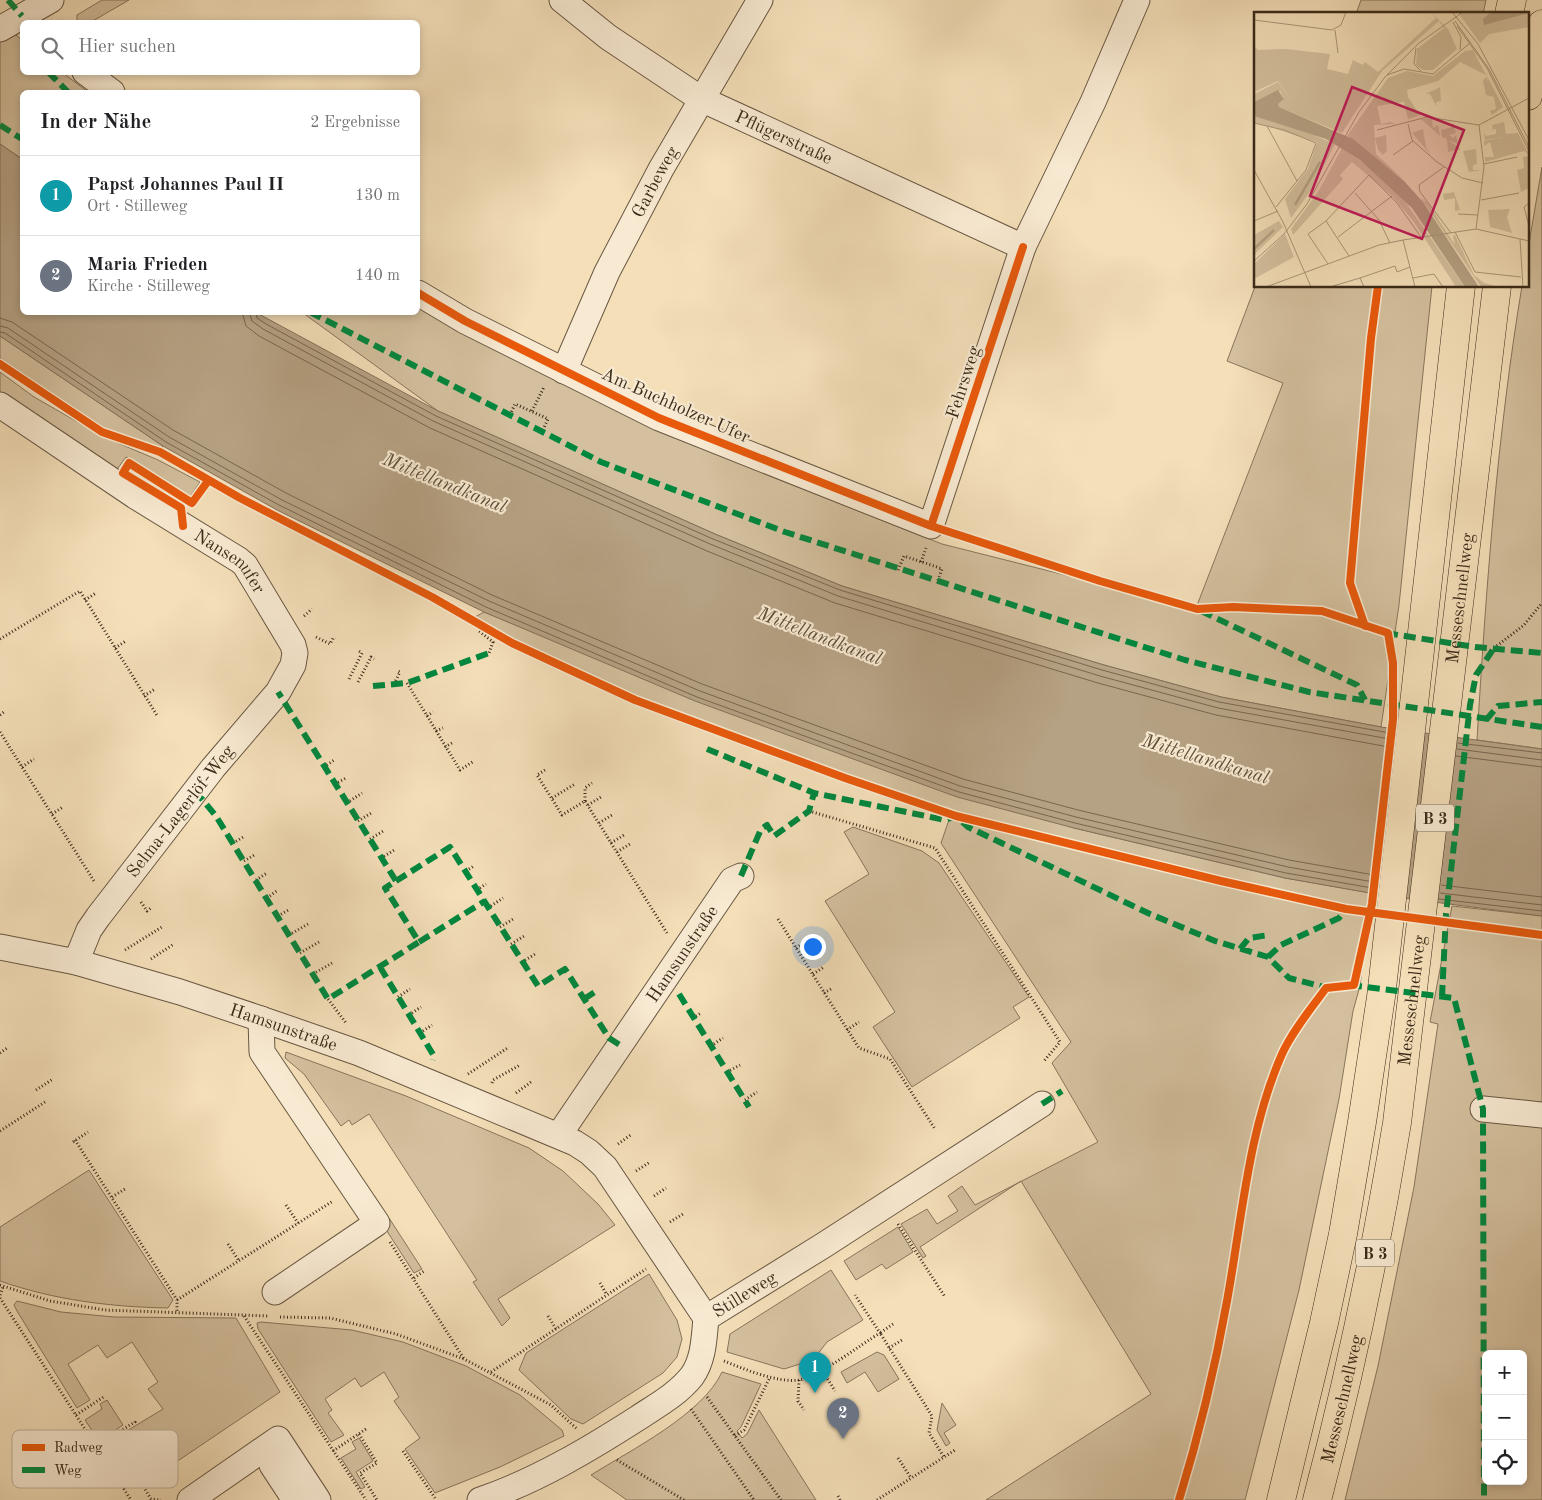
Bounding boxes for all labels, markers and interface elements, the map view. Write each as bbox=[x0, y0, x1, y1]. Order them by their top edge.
inset map bbox=[1254, 12, 1530, 288]
search box bbox=[20, 20, 420, 75]
icon: search bbox=[38, 34, 66, 62]
text: Hier suchen bbox=[78, 38, 176, 57]
street label: Pflügerstraße bbox=[732, 108, 835, 168]
text: In der Nähe bbox=[40, 112, 151, 133]
text: 2 Ergebnisse bbox=[310, 115, 400, 131]
street label: Garbeweg bbox=[629, 143, 682, 221]
text: Papst Johannes Paul II bbox=[87, 176, 284, 195]
text: 1 bbox=[51, 188, 61, 204]
text: 130 m bbox=[355, 188, 400, 204]
text: Ort · Stilleweg bbox=[87, 199, 187, 215]
text: Maria Frieden bbox=[87, 256, 208, 275]
text: 2 bbox=[51, 268, 61, 284]
text: 140 m bbox=[355, 268, 400, 284]
text: Kirche · Stilleweg bbox=[87, 279, 210, 295]
street label: Fehrsweg bbox=[944, 343, 984, 421]
street label: Am Buchholzer Ufer bbox=[599, 365, 753, 447]
water label: Mittellandkanal bbox=[379, 451, 509, 518]
street label: Nansenufer bbox=[191, 527, 268, 597]
street label: Messeschnellweg bbox=[1444, 532, 1477, 665]
water label: Mittellandkanal bbox=[753, 605, 884, 670]
water label: Mittellandkanal bbox=[1139, 732, 1271, 789]
street label: Selma-Lagerlöf-Weg bbox=[124, 742, 238, 881]
road number: B 3 bbox=[1416, 804, 1454, 831]
street label: Hamsunstraße bbox=[644, 903, 722, 1006]
your location bbox=[800, 934, 826, 960]
street label: Messeschnellweg bbox=[1396, 934, 1429, 1067]
street label: Hamsunstraße bbox=[227, 1001, 339, 1055]
road number: B 3 bbox=[1356, 1240, 1394, 1266]
street label: Stilleweg bbox=[710, 1269, 780, 1322]
street label: Messeschnellweg bbox=[1319, 1333, 1366, 1465]
map controls bbox=[1482, 1350, 1527, 1485]
button: + bbox=[1482, 1350, 1527, 1395]
pin: 1 bbox=[799, 1352, 831, 1393]
button: − bbox=[1482, 1395, 1527, 1440]
pin: 2 bbox=[827, 1398, 859, 1439]
legend bbox=[12, 1430, 178, 1488]
button: locate bbox=[1482, 1440, 1527, 1485]
text: Radweg bbox=[54, 1441, 103, 1455]
text: Weg bbox=[54, 1464, 82, 1478]

